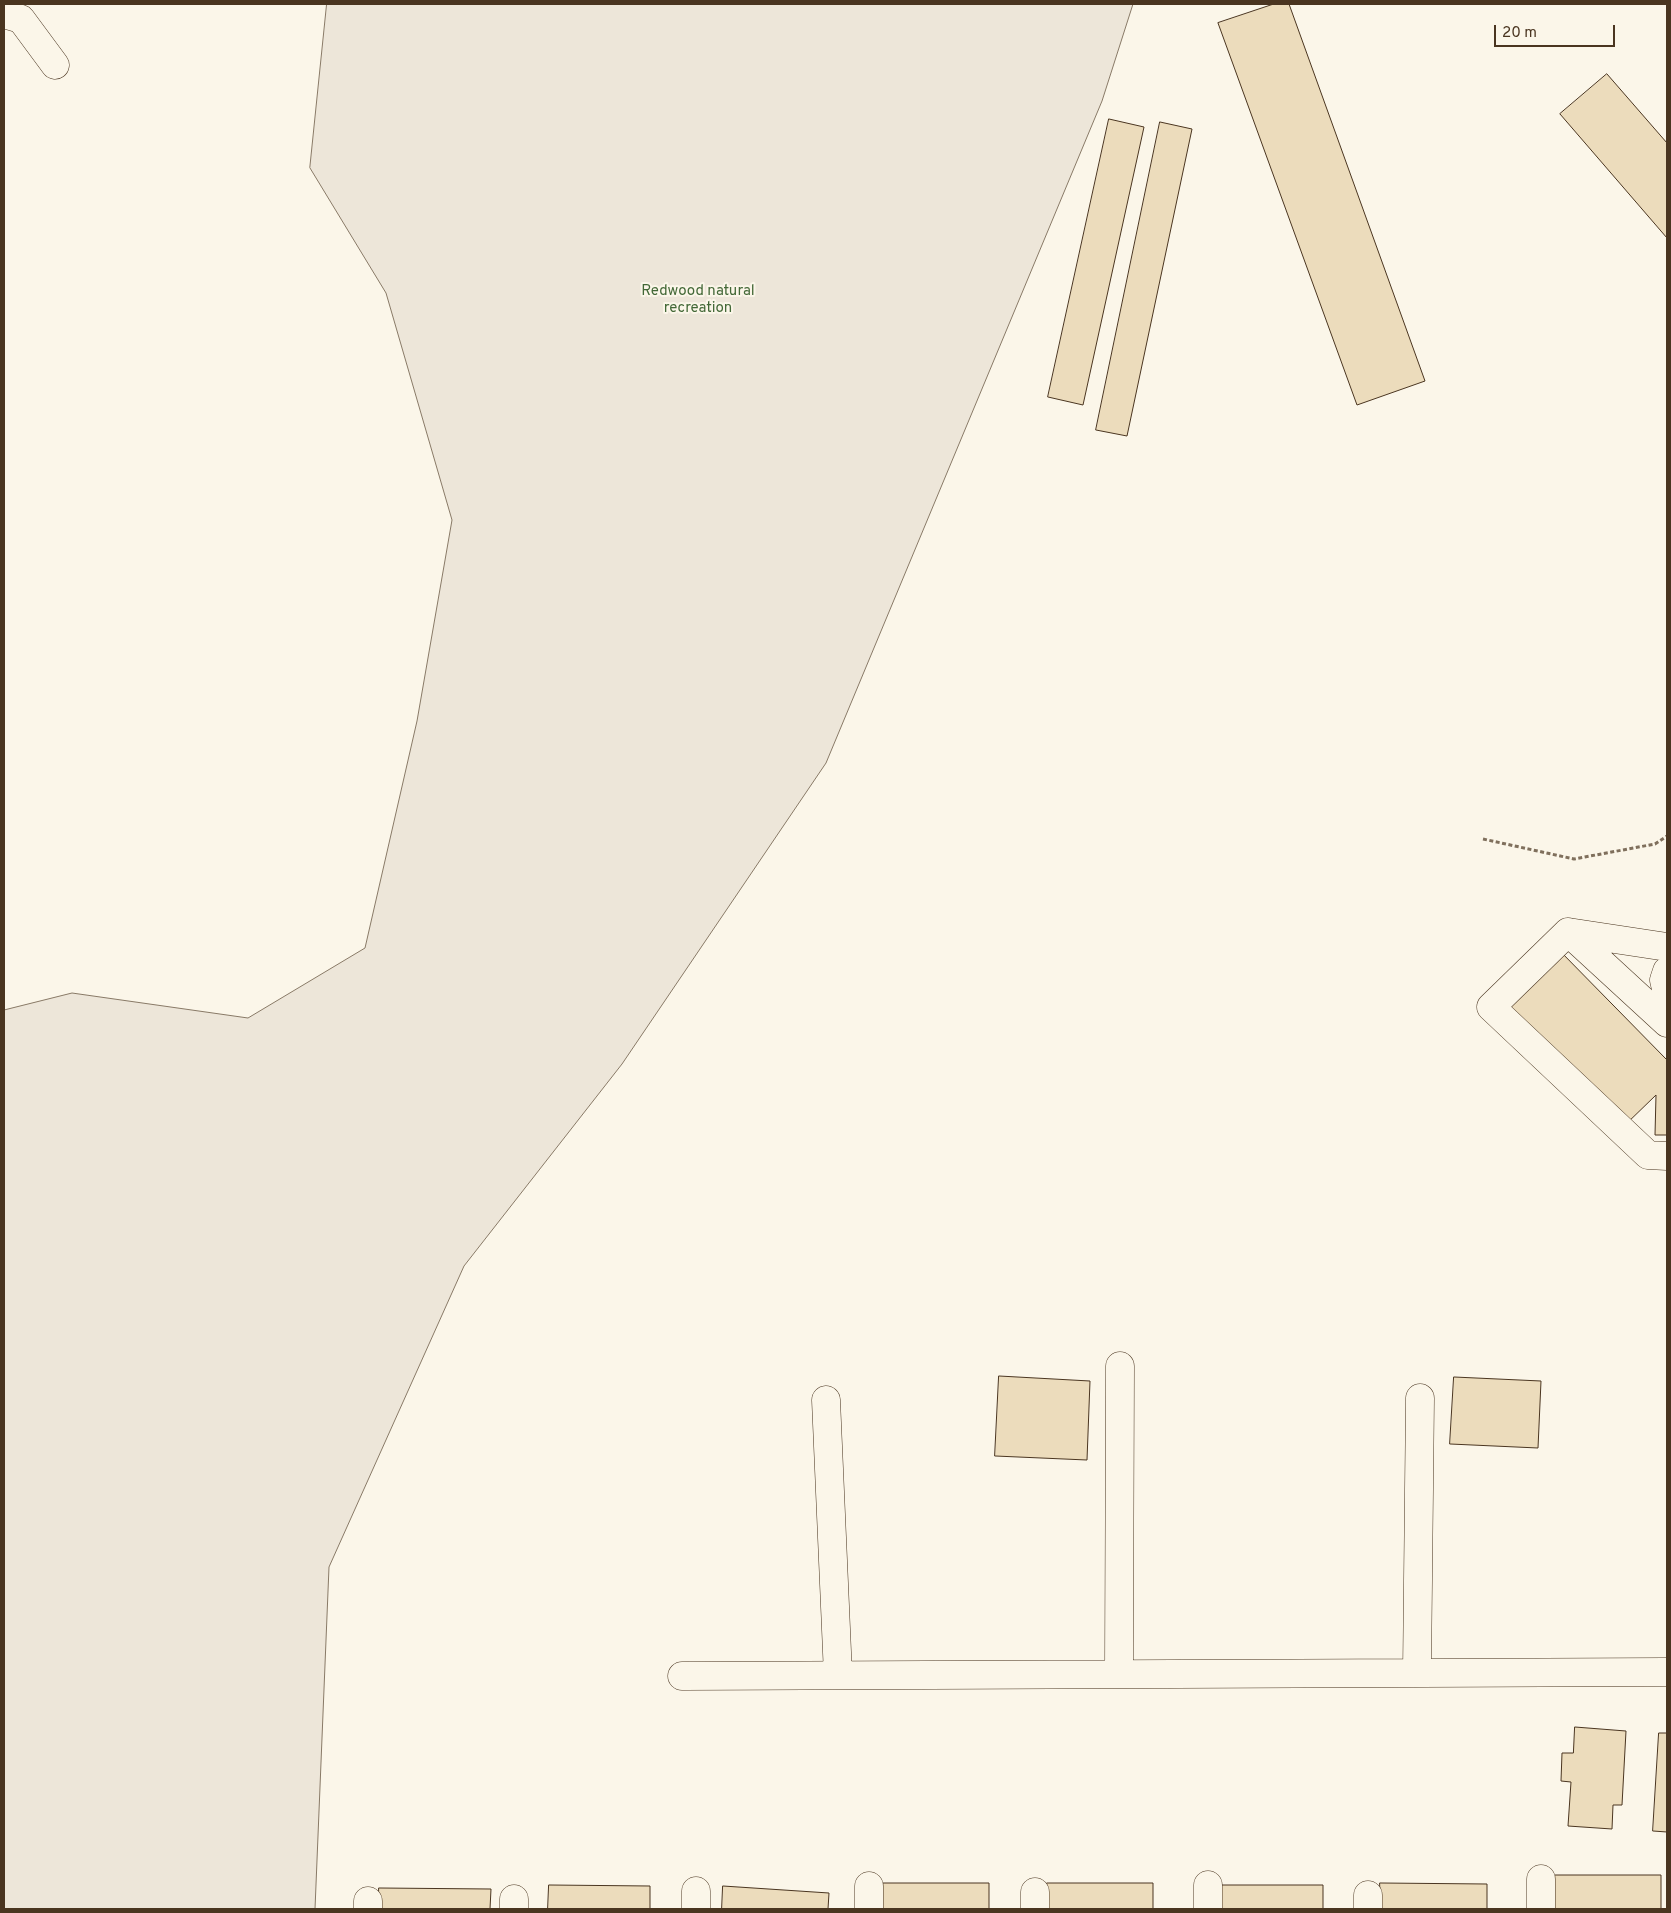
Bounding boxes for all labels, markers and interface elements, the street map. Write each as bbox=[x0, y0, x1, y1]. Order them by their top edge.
scale bar bbox=[1496, 15, 1617, 47]
text: 20 m bbox=[1502, 24, 1537, 43]
park label: Redwood natural recreation bbox=[641, 283, 755, 318]

